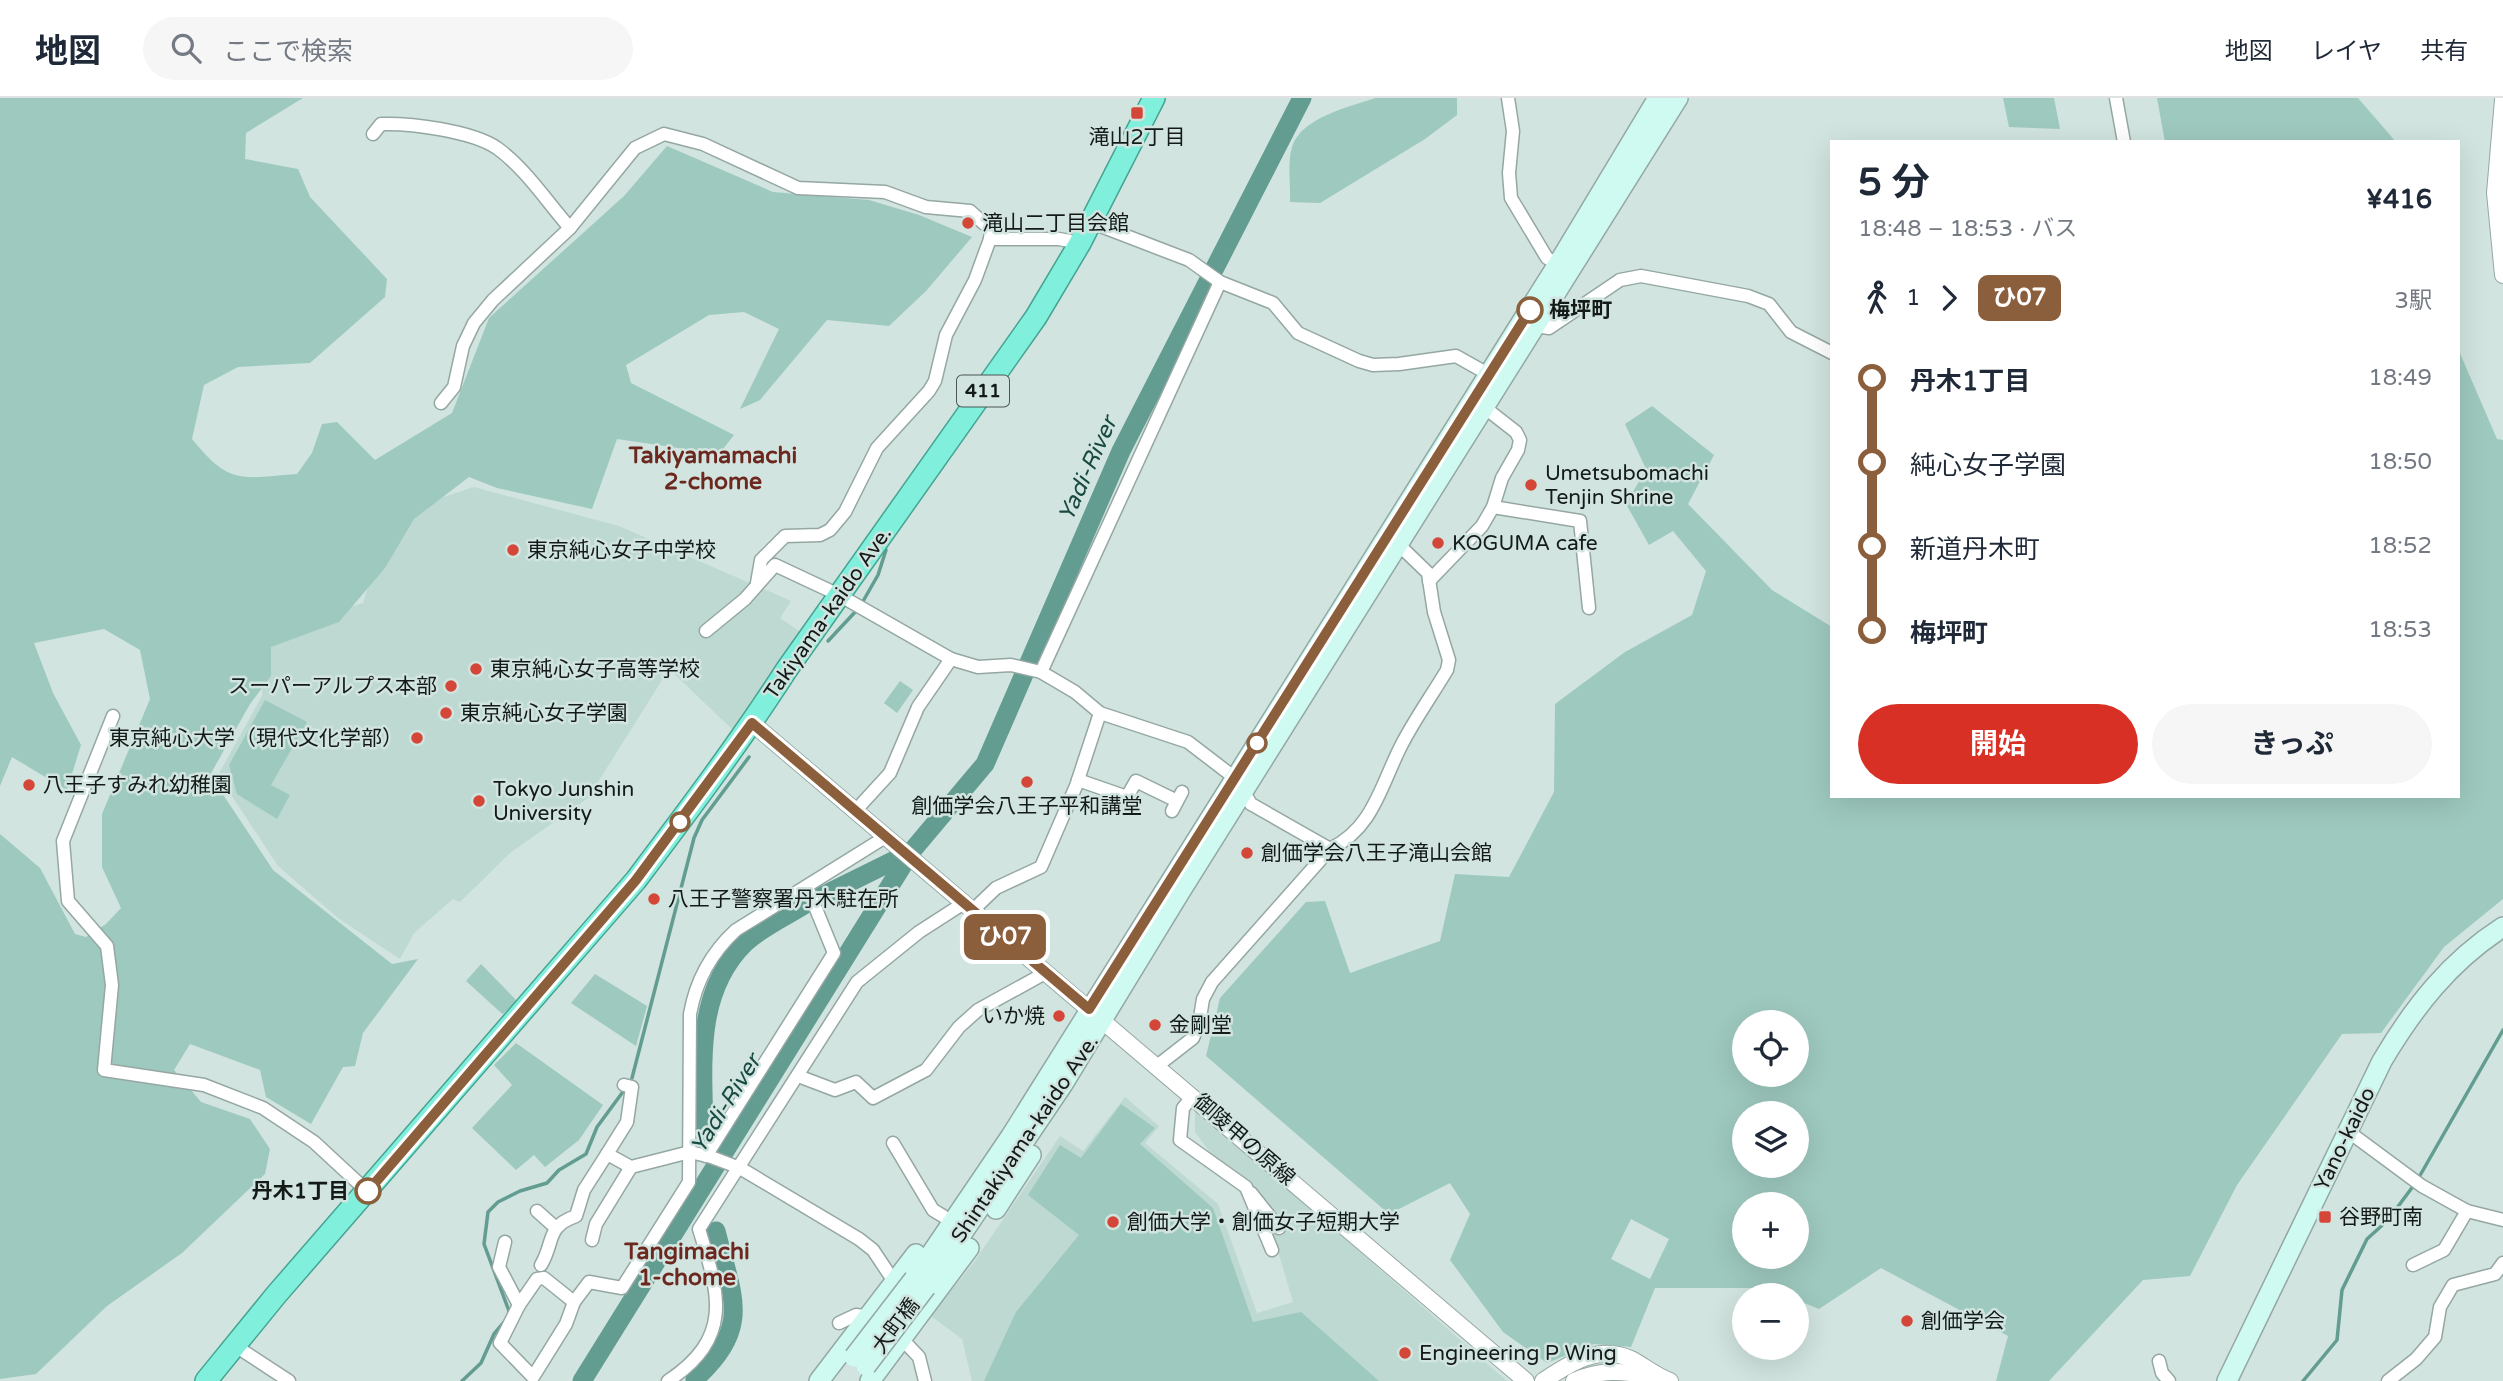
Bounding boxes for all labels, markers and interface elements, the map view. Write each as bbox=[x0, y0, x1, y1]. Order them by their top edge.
search box bbox=[143, 17, 633, 80]
icon: search bbox=[167, 29, 205, 67]
text: 地図 bbox=[35, 32, 101, 71]
text: ここで検索 bbox=[223, 36, 353, 67]
text: 地図 bbox=[2225, 37, 2273, 66]
text: レイヤ bbox=[2311, 37, 2382, 66]
text: 共有 bbox=[2420, 37, 2468, 66]
marker: 滝山2丁目 bbox=[1129, 105, 1145, 121]
place label: 滝山2丁目 bbox=[1088, 125, 1186, 150]
text: 5 分 bbox=[1858, 160, 1930, 206]
text: ¥416 bbox=[2366, 184, 2432, 215]
place label: 滝山二丁目会館 bbox=[982, 211, 1129, 236]
marker: 滝山二丁目会館 bbox=[960, 215, 976, 231]
text: 18:48 – 18:53 · バス bbox=[1858, 215, 2077, 243]
icon: walk bbox=[1858, 279, 1896, 317]
icon: forward bbox=[1930, 279, 1968, 317]
text: ひ07 bbox=[1992, 283, 2047, 312]
text: 1 bbox=[1906, 284, 1920, 312]
text: 3駅 bbox=[2395, 287, 2432, 315]
marker: 梅坪町 bbox=[1517, 297, 1543, 323]
place label: 梅坪町 bbox=[1549, 298, 1612, 323]
text: 18:49 bbox=[2368, 364, 2432, 392]
text: 丹木1丁目 bbox=[1910, 366, 2030, 397]
road number: 411 bbox=[957, 376, 1009, 406]
water label: Yadi-River bbox=[1053, 410, 1125, 526]
district label: Takiyamamachi 2-chome bbox=[628, 442, 797, 496]
text: 18:50 bbox=[2368, 448, 2432, 476]
text: 純心女子学園 bbox=[1910, 450, 2066, 481]
place label: Umetsubomachi Tenjin Shrine bbox=[1545, 461, 1709, 510]
marker: Umetsubomachi Tenjin Shrine bbox=[1523, 477, 1539, 493]
street label: Takiyama-kaido Ave. bbox=[759, 522, 897, 704]
place label: KOGUMA cafe bbox=[1452, 531, 1598, 556]
text: 18:52 bbox=[2368, 532, 2432, 560]
text: 新道丹木町 bbox=[1910, 534, 2040, 565]
marker: KOGUMA cafe bbox=[1430, 535, 1446, 551]
place label: 東京純心女子中学校 bbox=[527, 538, 716, 563]
marker: 東京純心女子中学校 bbox=[505, 542, 521, 558]
text: 18:53 bbox=[2368, 616, 2432, 644]
text: 梅坪町 bbox=[1910, 618, 1988, 649]
place label: 東京純心女子高等学校 bbox=[490, 657, 700, 682]
marker: 東京純心女子高等学校 bbox=[468, 661, 484, 677]
place label: スーパーアルプス本部 bbox=[228, 674, 437, 699]
marker: スーパーアルプス本部 bbox=[443, 678, 459, 694]
place label: 東京純心女子学園 bbox=[460, 701, 628, 726]
button: 開始 bbox=[1858, 704, 2138, 784]
button: きっぷ bbox=[2152, 704, 2432, 784]
marker: 東京純心女子学園 bbox=[438, 705, 454, 721]
place label: 東京純心大学（現代文化学部） bbox=[109, 726, 403, 751]
marker: 東京純心大学（現代文化学部） bbox=[409, 730, 425, 746]
unlabelled marker bbox=[1247, 733, 1267, 753]
place label: 八王子すみれ幼稚園 bbox=[43, 773, 232, 798]
marker: 創価学会八王子平和講堂 bbox=[1019, 774, 1035, 790]
marker: 八王子すみれ幼稚園 bbox=[21, 777, 37, 793]
place label: Tokyo Junshin University bbox=[493, 777, 634, 826]
marker: Tokyo Junshin University bbox=[471, 793, 487, 809]
place label: 創価学会八王子平和講堂 bbox=[912, 794, 1143, 819]
unlabelled marker bbox=[670, 812, 690, 832]
place label: 創価学会八王子滝山会館 bbox=[1261, 841, 1492, 866]
marker: 創価学会八王子滝山会館 bbox=[1239, 845, 1255, 861]
place label: 八王子警察署丹木駐在所 bbox=[668, 887, 899, 912]
marker: 八王子警察署丹木駐在所 bbox=[646, 891, 662, 907]
line badge: ひ07 bbox=[965, 914, 1045, 960]
text: ひ07 bbox=[978, 922, 1032, 951]
place label: いか焼 bbox=[982, 1004, 1045, 1029]
marker: いか焼 bbox=[1051, 1008, 1067, 1024]
map controls bbox=[1732, 1010, 1809, 1360]
button: locate bbox=[1732, 1010, 1809, 1087]
place label: 金剛堂 bbox=[1169, 1013, 1232, 1038]
marker: 金剛堂 bbox=[1147, 1017, 1163, 1033]
street label: Shintakiyama-kaido Ave. bbox=[946, 1030, 1104, 1248]
water label: Yadi-River bbox=[685, 1047, 769, 1159]
street label: Yano-kaido bbox=[2309, 1083, 2381, 1195]
street label: 御陵甲の原線 bbox=[1188, 1089, 1300, 1191]
button: layers bbox=[1732, 1101, 1809, 1178]
marker: 丹木1丁目 bbox=[355, 1178, 381, 1204]
place label: 丹木1丁目 bbox=[252, 1179, 349, 1204]
button: + bbox=[1732, 1192, 1809, 1269]
place label: 谷野町南 bbox=[2339, 1205, 2423, 1230]
marker: 谷野町南 bbox=[2317, 1209, 2333, 1225]
place label: 創価大学・創価女子短期大学 bbox=[1127, 1210, 1400, 1235]
marker: 創価大学・創価女子短期大学 bbox=[1105, 1214, 1121, 1230]
district label: Tangimachi 1-chome bbox=[623, 1238, 750, 1292]
button: − bbox=[1732, 1283, 1809, 1360]
street label: 大町橋 bbox=[867, 1293, 925, 1359]
place label: 創価学会 bbox=[1921, 1309, 2005, 1334]
marker: 創価学会 bbox=[1899, 1313, 1915, 1329]
place label: Engineering P Wing bbox=[1419, 1341, 1617, 1366]
marker: Engineering P Wing bbox=[1397, 1345, 1413, 1361]

